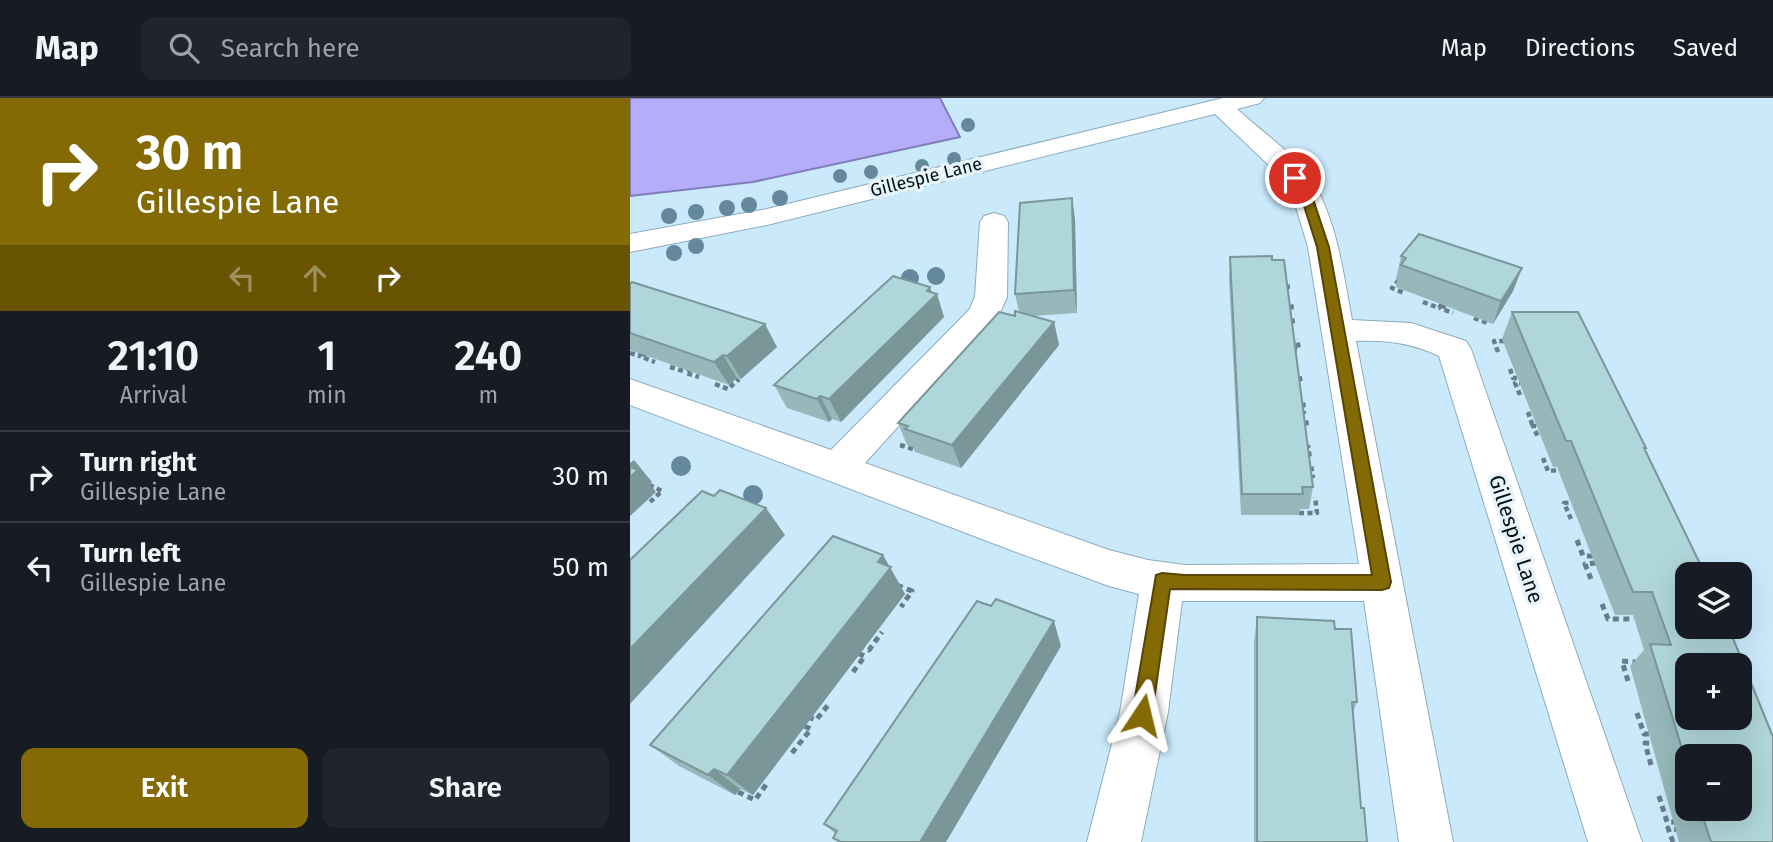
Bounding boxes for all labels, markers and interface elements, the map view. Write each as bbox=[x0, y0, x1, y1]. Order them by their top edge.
search box bbox=[141, 17, 631, 80]
text: Map bbox=[35, 28, 99, 68]
icon: search bbox=[165, 29, 203, 67]
text: Search here bbox=[221, 33, 360, 64]
text: Map bbox=[1441, 34, 1487, 62]
text: Directions bbox=[1525, 34, 1635, 62]
text: Saved bbox=[1673, 34, 1738, 62]
text: 30 m bbox=[136, 123, 243, 182]
icon: right bbox=[21, 126, 112, 217]
pin bbox=[1265, 148, 1325, 208]
street label: Gillespie Lane bbox=[868, 152, 984, 202]
icon: arrive bbox=[1276, 159, 1314, 197]
text: Gillespie Lane bbox=[136, 183, 339, 221]
icon: left bbox=[223, 259, 261, 297]
icon: ahead bbox=[296, 259, 334, 297]
icon: right bbox=[369, 259, 407, 297]
text: 21:10 bbox=[108, 331, 199, 381]
text: 1 bbox=[317, 331, 336, 381]
text: 240 bbox=[454, 331, 522, 381]
text: Arrival bbox=[120, 381, 187, 409]
text: min bbox=[307, 381, 347, 409]
text: m bbox=[478, 381, 498, 409]
text: Turn right bbox=[80, 447, 197, 478]
icon: right bbox=[21, 458, 59, 496]
text: 30 m bbox=[552, 461, 609, 492]
street label: Gillespie Lane bbox=[1483, 472, 1549, 606]
text: Gillespie Lane bbox=[80, 478, 226, 506]
text: Turn left bbox=[80, 538, 181, 569]
icon: left bbox=[21, 549, 59, 587]
text: 50 m bbox=[552, 552, 609, 583]
map controls bbox=[1675, 562, 1752, 821]
button: layers bbox=[1675, 562, 1752, 639]
text: Gillespie Lane bbox=[80, 569, 226, 597]
button: + bbox=[1675, 653, 1752, 730]
position arrow bbox=[1105, 678, 1179, 752]
button: − bbox=[1675, 744, 1752, 821]
button: Exit bbox=[21, 748, 308, 828]
button: Share bbox=[322, 748, 609, 828]

